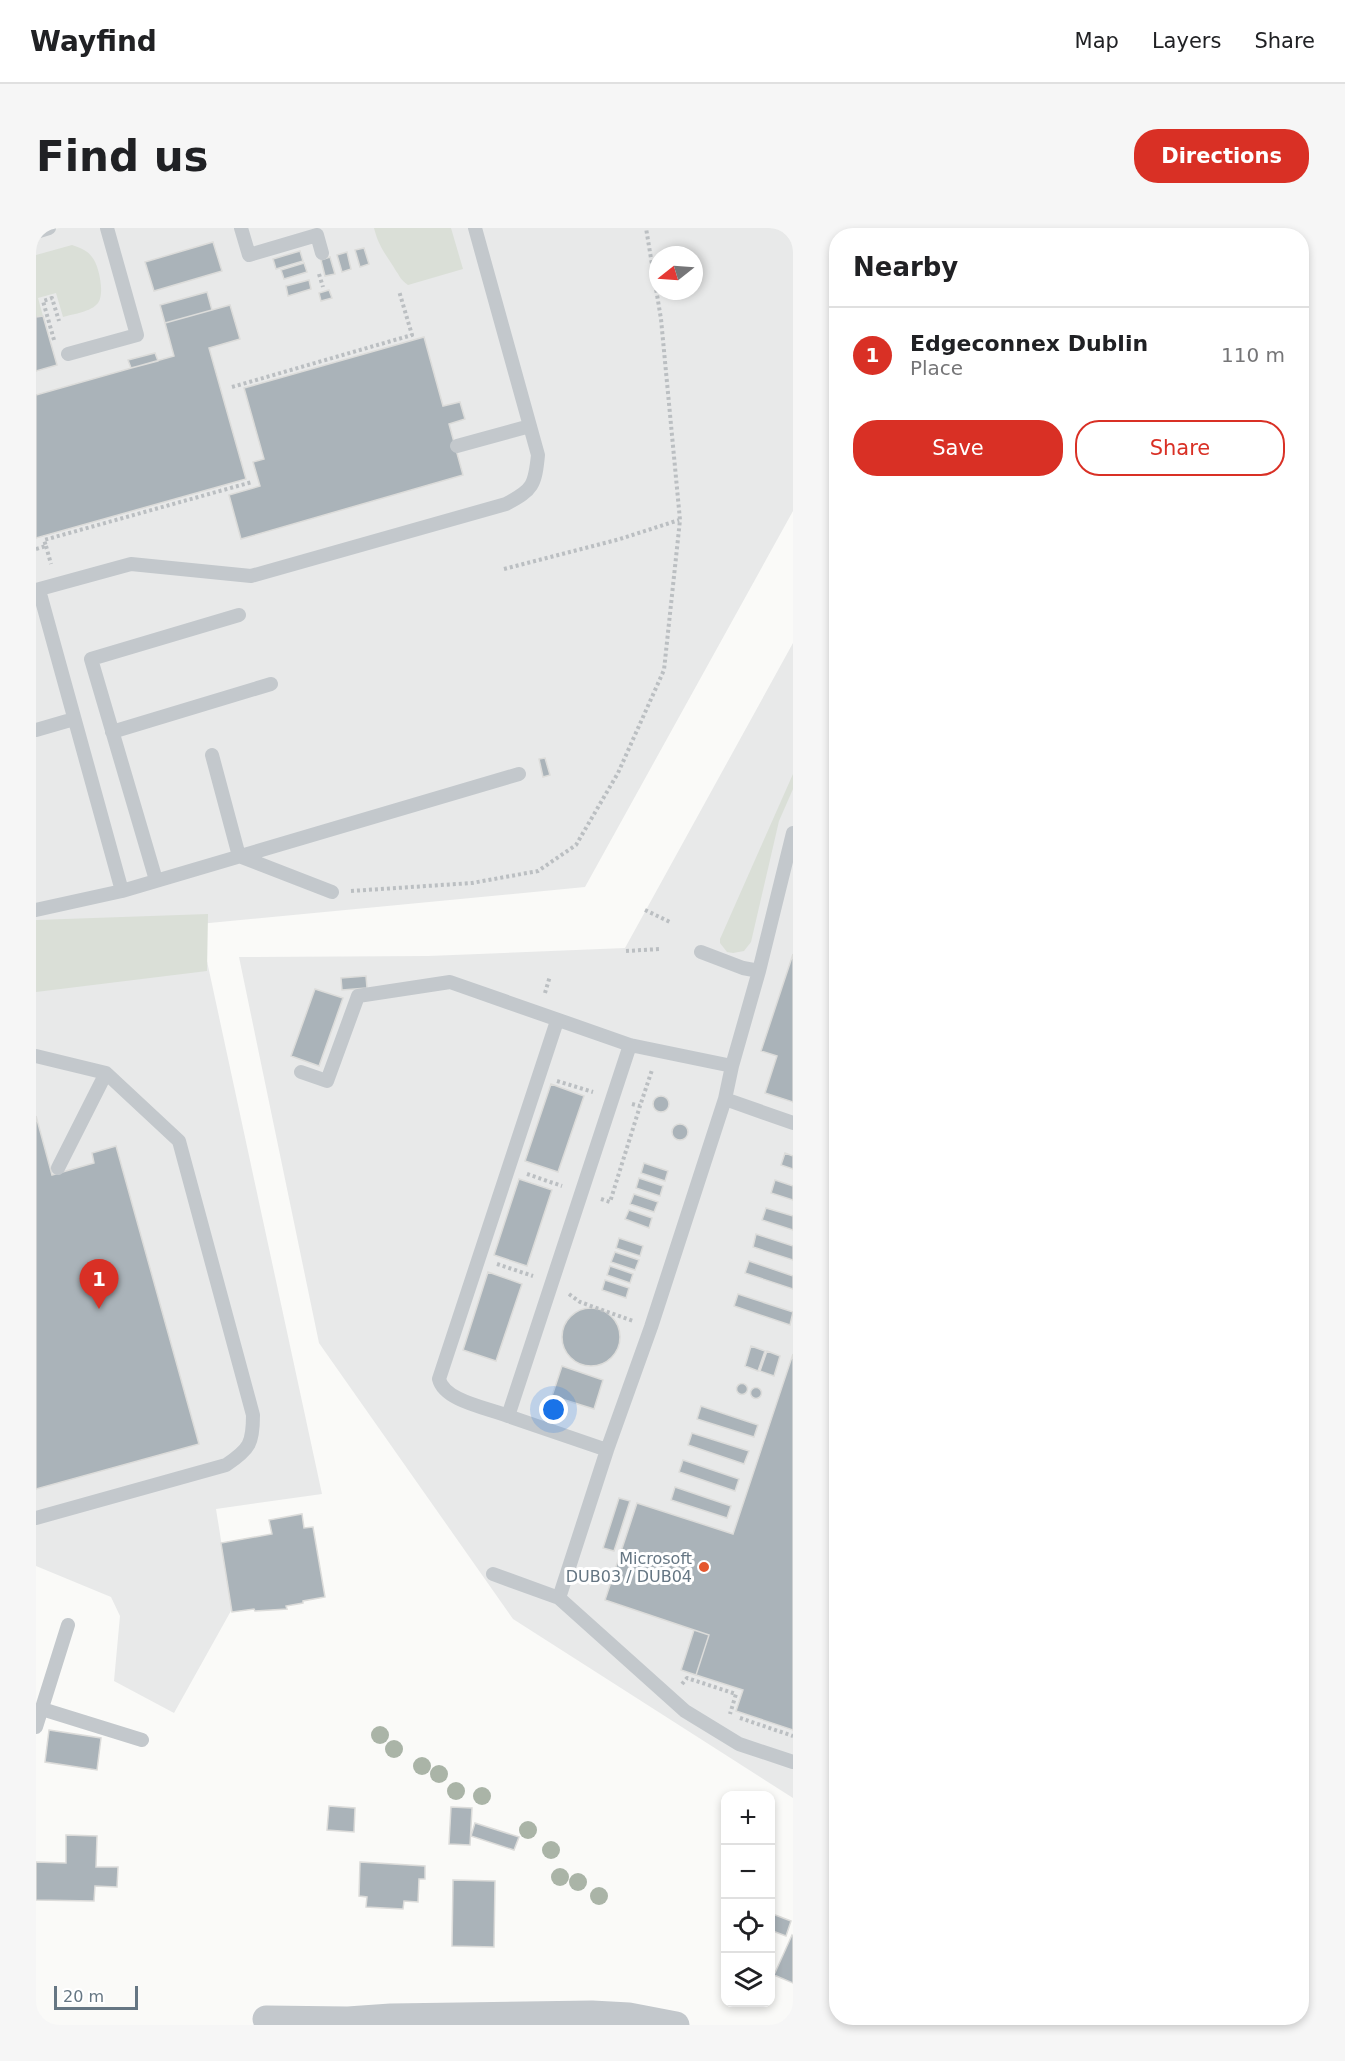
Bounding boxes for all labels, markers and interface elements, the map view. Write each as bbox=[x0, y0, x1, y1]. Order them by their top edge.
text: Wayfind bbox=[30, 25, 157, 58]
text: Map bbox=[1075, 29, 1119, 53]
text: Layers bbox=[1152, 29, 1221, 53]
text: Share bbox=[1254, 29, 1315, 53]
button: Directions bbox=[1134, 129, 1309, 183]
text: Find us bbox=[36, 132, 209, 181]
north arrow bbox=[649, 246, 703, 300]
text: Nearby bbox=[853, 252, 958, 282]
text: Edgeconnex Dublin bbox=[910, 331, 1148, 356]
text: 1 bbox=[866, 343, 879, 367]
text: 110 m bbox=[1221, 343, 1285, 367]
text: Place bbox=[910, 356, 963, 380]
button: Save bbox=[853, 420, 1063, 476]
button: Share bbox=[1075, 420, 1285, 476]
pin: 1 bbox=[80, 1260, 118, 1309]
your location bbox=[539, 1395, 568, 1424]
place label: Microsoft DUB03 / DUB04 bbox=[566, 1549, 692, 1586]
marker: Microsoft DUB03 / DUB04 bbox=[697, 1560, 711, 1574]
map controls bbox=[721, 1791, 775, 2007]
button: + bbox=[721, 1791, 775, 1845]
button: − bbox=[721, 1845, 775, 1899]
button: locate bbox=[721, 1899, 775, 1953]
button: layers bbox=[721, 1953, 775, 2007]
scale bar bbox=[54, 1983, 138, 2010]
text: 20 m bbox=[63, 1987, 104, 2006]

